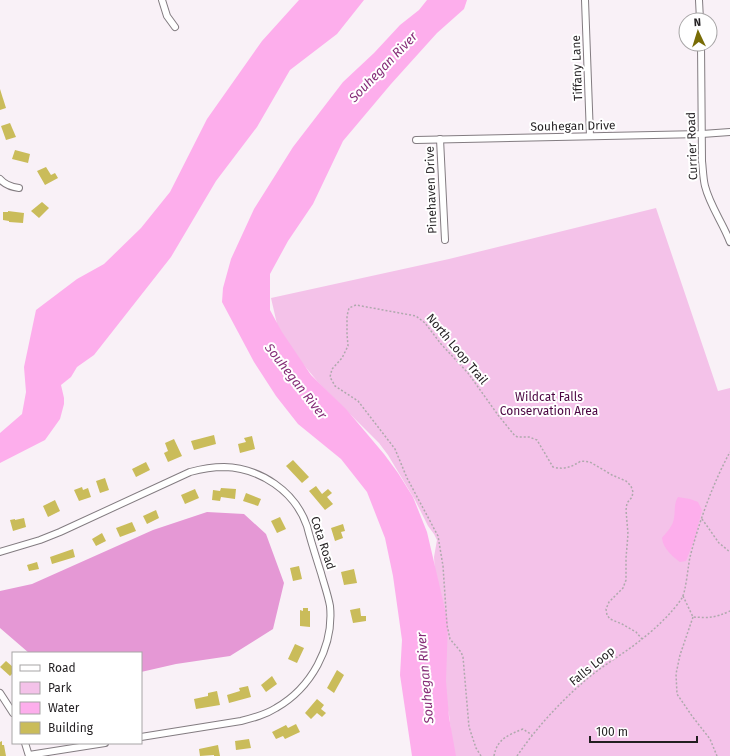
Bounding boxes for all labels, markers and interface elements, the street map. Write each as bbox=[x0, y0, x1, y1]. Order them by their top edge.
north arrow bbox=[678, 12, 718, 52]
text: N bbox=[693, 16, 701, 29]
water label: Souhegan River bbox=[345, 28, 421, 106]
street label: Tiffany Lane bbox=[569, 35, 585, 101]
street label: Currier Road bbox=[684, 112, 700, 180]
street label: Souhegan Drive bbox=[530, 118, 616, 134]
street label: Pinehaven Drive bbox=[422, 146, 440, 234]
street label: North Loop Trail bbox=[423, 311, 491, 388]
water label: Souhegan River bbox=[261, 340, 331, 422]
park label: Wildcat Falls Conservation Area bbox=[500, 390, 598, 418]
street label: Cota Road bbox=[308, 515, 338, 571]
water label: Souhegan River bbox=[413, 631, 437, 725]
street label: Falls Loop bbox=[567, 643, 617, 689]
legend bbox=[12, 652, 142, 744]
text: Road bbox=[48, 661, 76, 675]
text: Park bbox=[48, 681, 72, 695]
text: Water bbox=[48, 701, 80, 715]
scale bar bbox=[590, 718, 697, 744]
text: Building bbox=[48, 721, 94, 735]
text: 100 m bbox=[596, 725, 628, 739]

